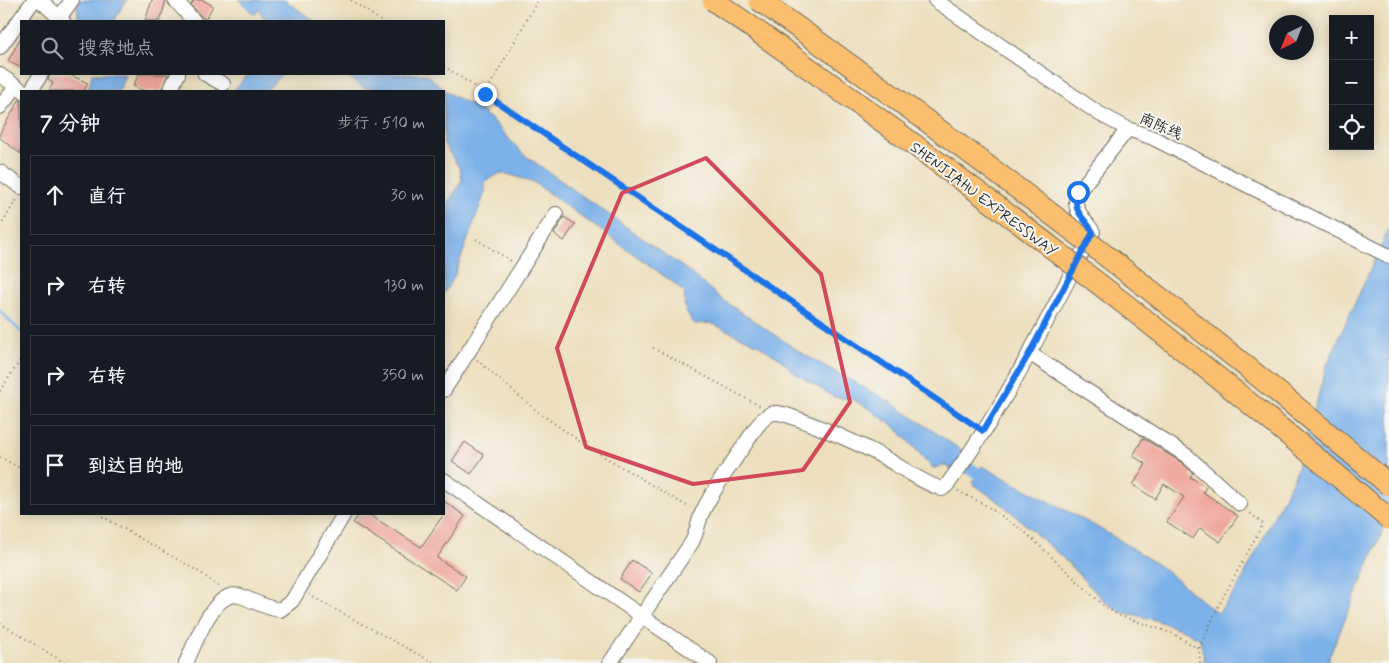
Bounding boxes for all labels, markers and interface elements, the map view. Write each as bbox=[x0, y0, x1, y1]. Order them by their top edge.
north arrow bbox=[1269, 15, 1314, 60]
map controls bbox=[1329, 15, 1374, 150]
button: + bbox=[1329, 15, 1374, 60]
search box bbox=[20, 20, 445, 75]
icon: search bbox=[38, 34, 66, 62]
text: 搜索地点 bbox=[78, 36, 154, 61]
button: − bbox=[1329, 60, 1374, 105]
route end bbox=[474, 83, 497, 106]
button: locate bbox=[1329, 105, 1374, 150]
street label: 南陈线 bbox=[1136, 109, 1185, 145]
text: 7 分钟 bbox=[40, 110, 100, 138]
text: 步行 · 510 m bbox=[338, 113, 425, 134]
street label: SHENJIAHU EXPRESSWAY bbox=[906, 138, 1061, 262]
icon: ahead bbox=[41, 181, 69, 209]
route start bbox=[1067, 181, 1090, 204]
text: 直行 bbox=[88, 184, 126, 209]
text: 30 m bbox=[391, 185, 424, 206]
icon: right bbox=[41, 271, 69, 299]
text: 右转 bbox=[88, 274, 126, 299]
text: 130 m bbox=[383, 275, 424, 296]
icon: right bbox=[41, 361, 69, 389]
text: 右转 bbox=[88, 364, 126, 389]
text: 350 m bbox=[382, 365, 424, 386]
icon: arrive bbox=[41, 451, 69, 479]
text: 到达目的地 bbox=[88, 454, 183, 479]

